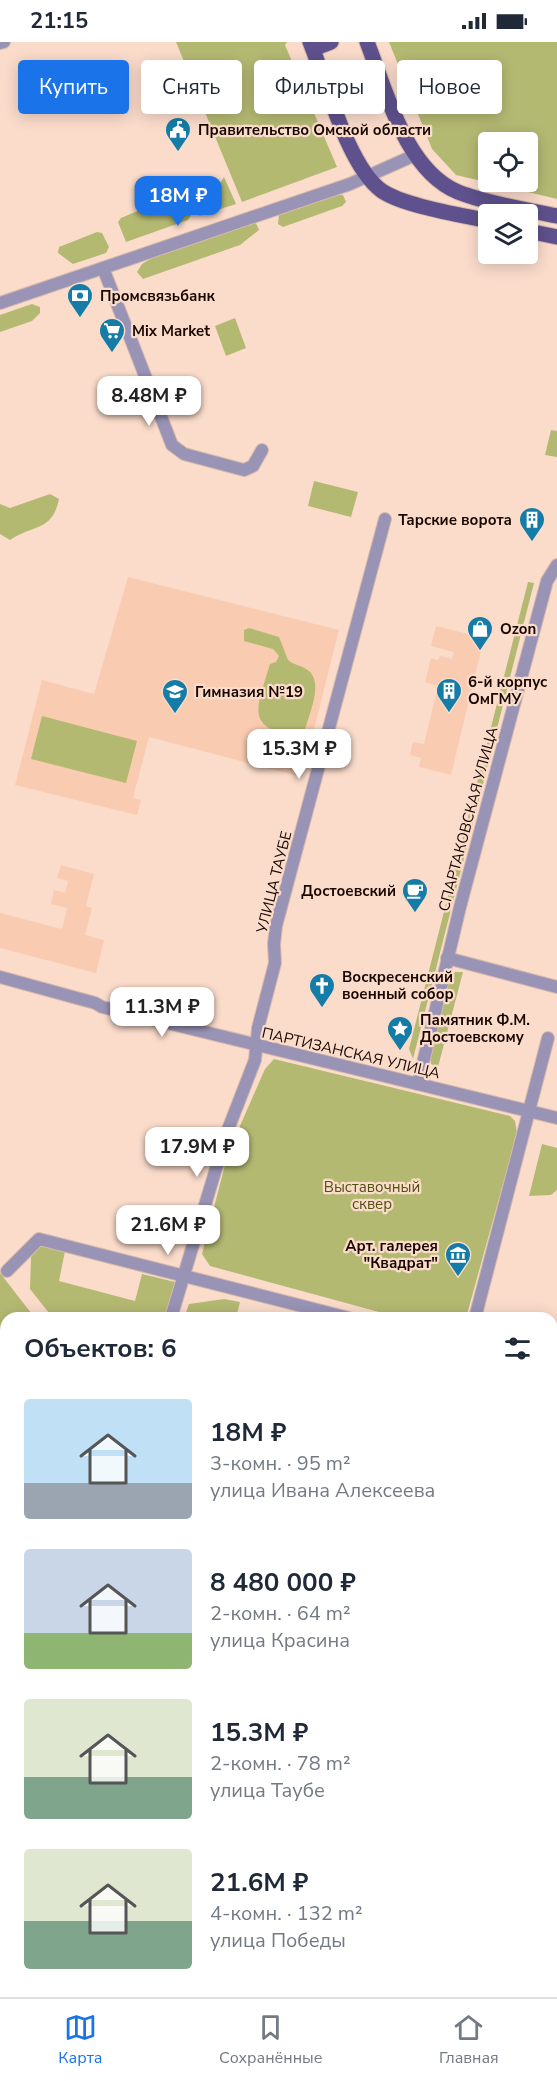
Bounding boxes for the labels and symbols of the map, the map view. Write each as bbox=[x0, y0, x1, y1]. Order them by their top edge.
public building icon: Правительство Омской области bbox=[163, 115, 193, 153]
place label: Правительство Омской области bbox=[198, 120, 431, 140]
pin: 18M ₽ bbox=[136, 176, 220, 227]
bank icon: Промсвязьбанк bbox=[65, 281, 95, 319]
place label: Промсвязьбанк bbox=[100, 286, 216, 306]
supermarket icon: Mix Market bbox=[97, 316, 127, 354]
place label: Mix Market bbox=[132, 321, 210, 341]
pin: 8.48M ₽ bbox=[94, 376, 204, 427]
building icon: Тарские ворота bbox=[517, 505, 547, 543]
place label: Тарские ворота bbox=[398, 510, 512, 530]
shop icon: Ozon bbox=[465, 614, 495, 652]
place label: Ozon bbox=[500, 619, 536, 639]
place label: 6-й корпус ОмГМУ bbox=[468, 672, 547, 709]
building icon: 6-й корпус ОмГМУ bbox=[434, 676, 464, 714]
school or university icon: Гимназия №19 bbox=[160, 677, 190, 715]
place label: Гимназия №19 bbox=[195, 682, 303, 702]
street label: СПАРТАКОВСКАЯ УЛИЦА bbox=[434, 724, 502, 914]
pin: 15.3M ₽ bbox=[244, 729, 354, 780]
street label: УЛИЦА ТАУБЕ bbox=[251, 829, 296, 936]
cafe icon: Достоевский bbox=[400, 876, 430, 914]
place label: Достоевский bbox=[301, 881, 396, 901]
place label: Воскресенский военный собор bbox=[342, 967, 454, 1004]
church icon: Воскресенский военный собор bbox=[307, 971, 337, 1009]
pin: 11.3M ₽ bbox=[107, 987, 217, 1038]
place label: Памятник Ф.М. Достоевскому bbox=[420, 1010, 530, 1047]
place icon: Памятник Ф.М. Достоевскому bbox=[385, 1014, 415, 1052]
street label: ПАРТИЗАНСКАЯ УЛИЦА bbox=[260, 1023, 442, 1083]
pin: 17.9M ₽ bbox=[142, 1127, 252, 1178]
park label: Выставочный сквер bbox=[324, 1177, 420, 1214]
pin: 21.6M ₽ bbox=[113, 1205, 223, 1256]
place label: Арт. галерея "Квадрат" bbox=[345, 1236, 438, 1273]
museum icon: Арт. галерея "Квадрат" bbox=[443, 1240, 473, 1278]

